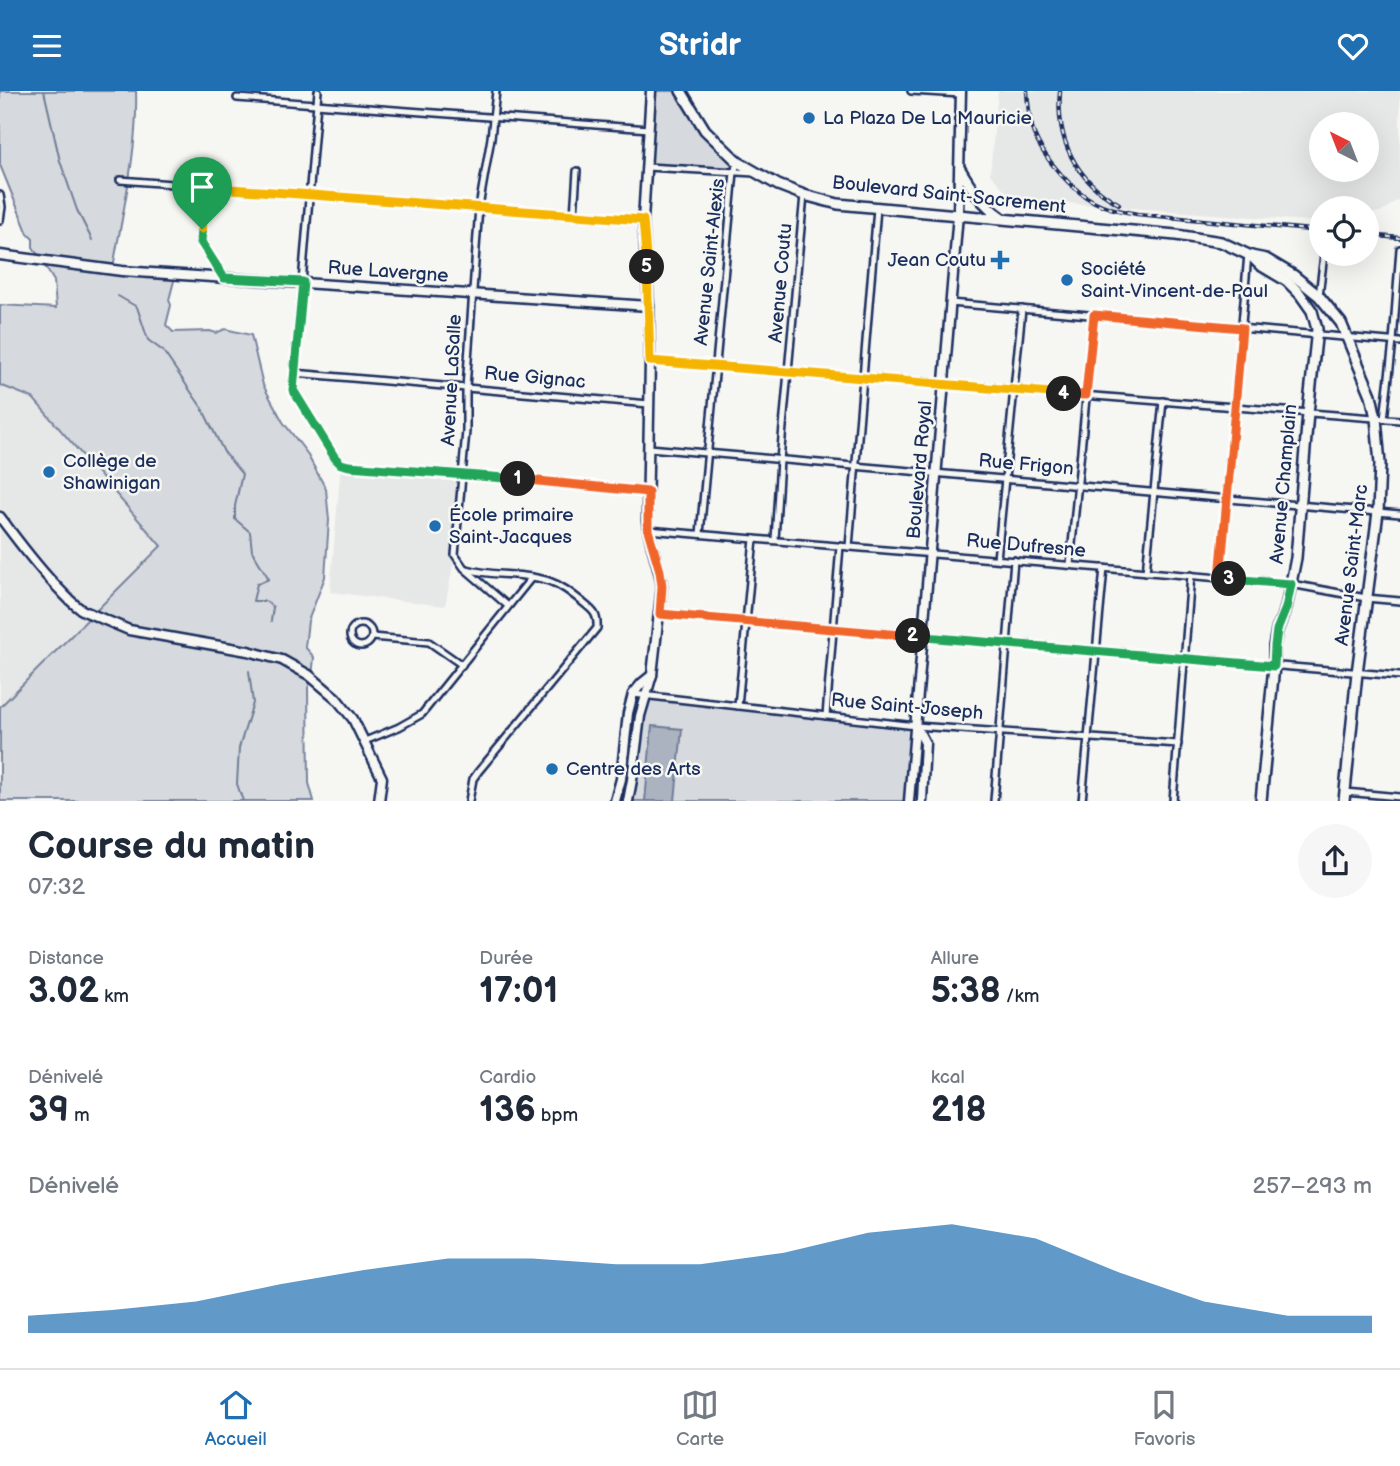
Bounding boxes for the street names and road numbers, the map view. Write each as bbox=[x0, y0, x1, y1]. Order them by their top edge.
street label: Boulevard Saint-Sacrement bbox=[831, 171, 1067, 219]
street label: Avenue Saint-Alexis bbox=[690, 177, 730, 347]
street label: Avenue Coutu bbox=[764, 222, 798, 344]
street label: Rue Lavergne bbox=[327, 256, 449, 288]
street label: Avenue LaSalle bbox=[437, 314, 467, 446]
street label: Rue Gignac bbox=[483, 362, 587, 394]
street label: Boulevard Royal bbox=[902, 400, 938, 540]
street label: Avenue Champlain bbox=[1266, 403, 1302, 565]
street label: Rue Frigon bbox=[977, 449, 1075, 481]
street label: Avenue Saint-Marc bbox=[1331, 483, 1373, 647]
street label: Rue Dufresne bbox=[965, 529, 1087, 563]
street label: Rue Saint-Joseph bbox=[830, 689, 984, 725]

